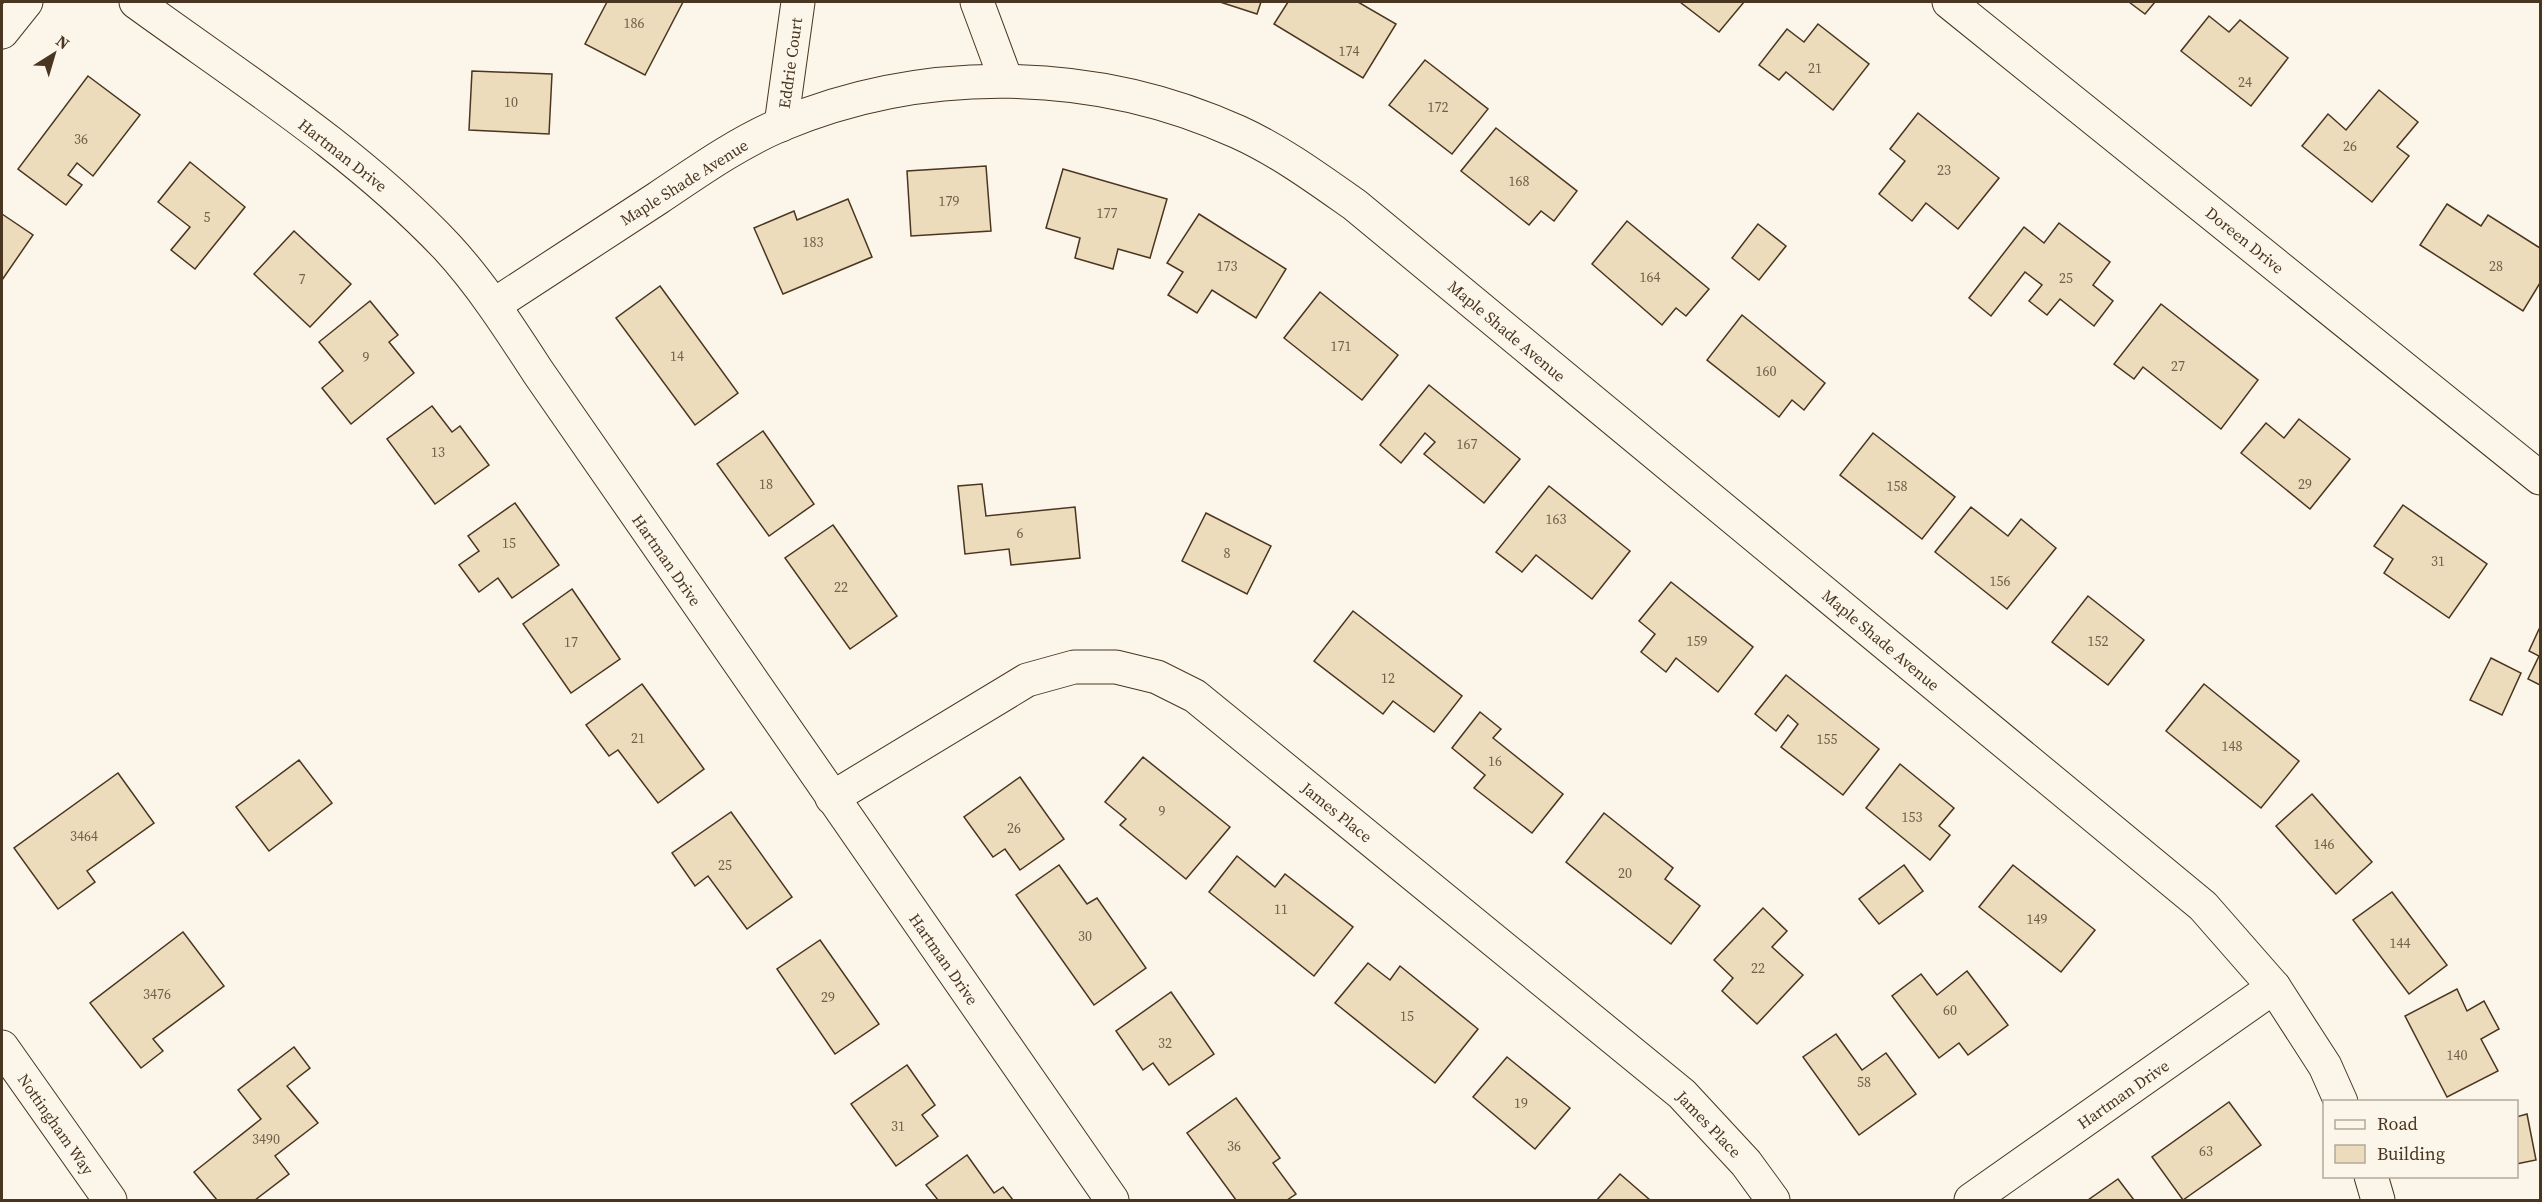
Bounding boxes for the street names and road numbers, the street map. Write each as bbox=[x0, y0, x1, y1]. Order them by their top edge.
street label: Eddrie Court bbox=[773, 15, 807, 110]
street label: Hartman Drive bbox=[294, 113, 392, 197]
street label: Maple Shade Avenue bbox=[616, 134, 752, 230]
street label: Doreen Drive bbox=[2201, 202, 2289, 278]
street label: Maple Shade Avenue bbox=[1444, 275, 1570, 387]
street label: Hartman Drive bbox=[627, 510, 707, 610]
street label: Maple Shade Avenue bbox=[1818, 584, 1944, 696]
street label: James Place bbox=[1296, 776, 1377, 847]
street label: Hartman Drive bbox=[904, 909, 984, 1009]
street label: Hartman Drive bbox=[2073, 1054, 2173, 1134]
street label: Nottingham Way bbox=[13, 1069, 100, 1180]
street label: James Place bbox=[1671, 1085, 1746, 1162]

